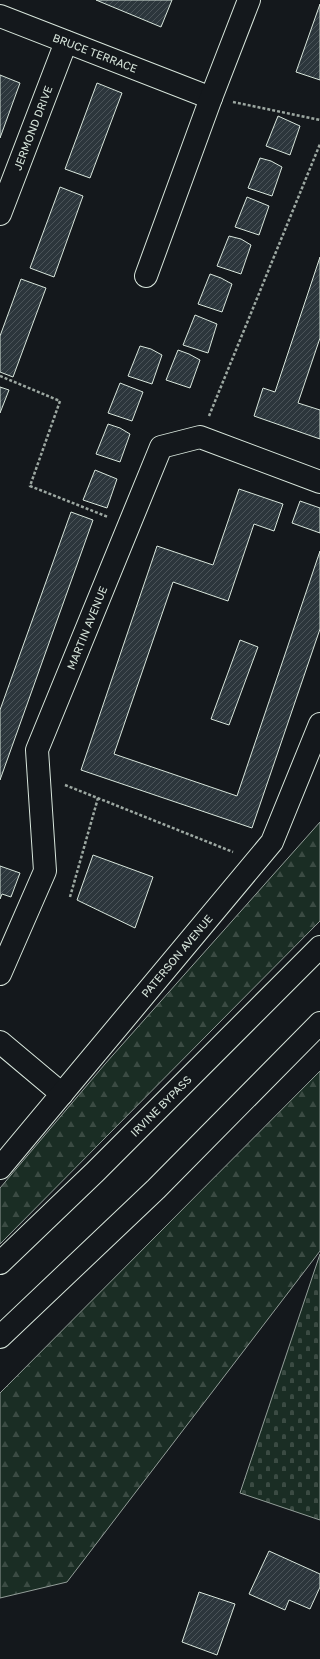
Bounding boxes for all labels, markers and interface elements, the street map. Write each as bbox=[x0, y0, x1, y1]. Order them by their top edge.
street label: BRUCE TERRACE bbox=[51, 30, 140, 75]
street label: JERMOND DRIVE bbox=[10, 83, 55, 172]
street label: MARTIN AVENUE bbox=[64, 584, 109, 672]
street label: PATERSON AVENUE bbox=[138, 912, 215, 1000]
street label: IRVINE BYPASS bbox=[127, 1072, 194, 1139]

